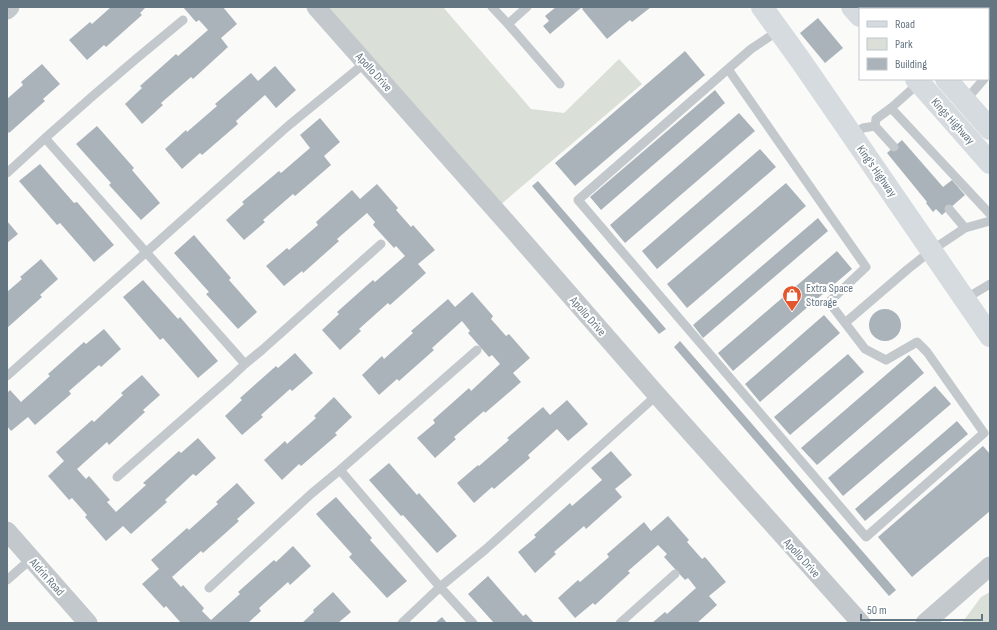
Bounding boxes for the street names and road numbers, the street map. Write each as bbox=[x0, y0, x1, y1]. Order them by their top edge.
street label: Apollo Drive bbox=[351, 49, 395, 95]
street label: Kings Highway bbox=[928, 95, 978, 148]
street label: King's Highway bbox=[853, 143, 900, 200]
street label: Apollo Drive bbox=[566, 293, 609, 339]
street label: Apollo Drive bbox=[779, 535, 823, 581]
street label: Aldrin Road bbox=[25, 555, 67, 599]

